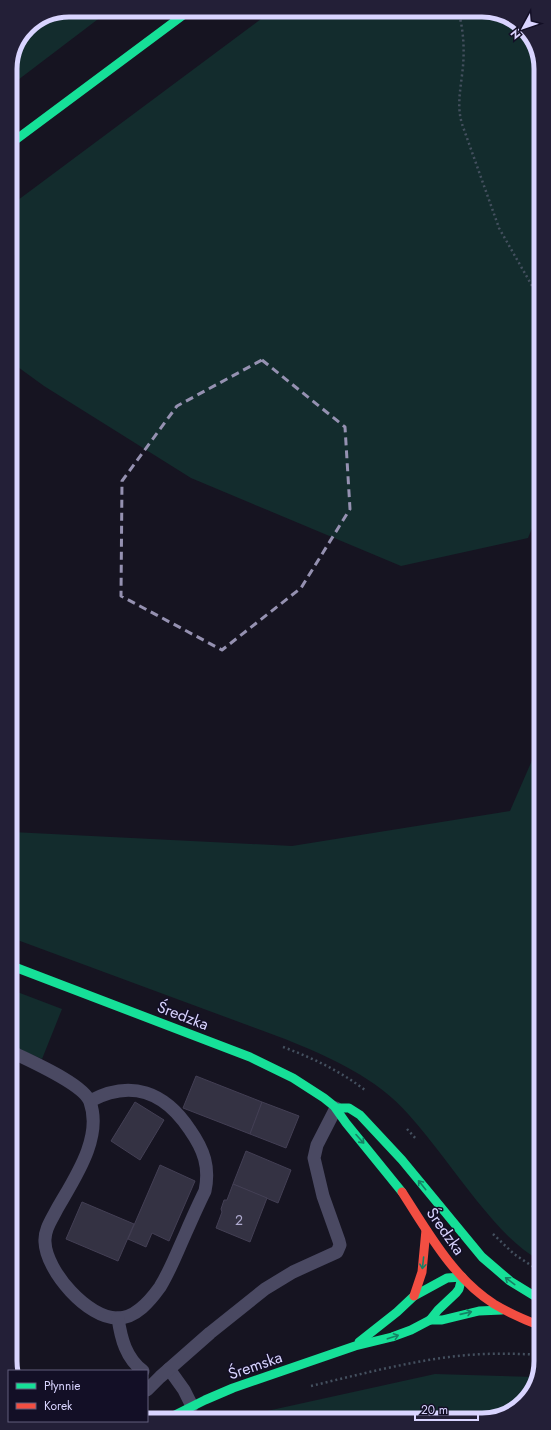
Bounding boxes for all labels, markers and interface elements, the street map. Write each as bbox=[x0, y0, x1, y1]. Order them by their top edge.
north arrow bbox=[503, 8, 543, 48]
text: N bbox=[506, 26, 524, 43]
street label: Średzka bbox=[154, 995, 212, 1036]
one-way arrow bbox=[355, 1134, 364, 1144]
one-way arrow bbox=[418, 1179, 427, 1190]
street label: Średzka bbox=[421, 1203, 470, 1260]
house number: 2 bbox=[235, 1210, 243, 1230]
one-way arrow bbox=[419, 1256, 427, 1269]
one-way arrow bbox=[505, 1277, 516, 1285]
one-way arrow bbox=[459, 1309, 472, 1317]
one-way arrow bbox=[386, 1332, 398, 1340]
street label: Śremska bbox=[225, 1345, 285, 1385]
legend bbox=[8, 1370, 148, 1422]
text: Płynnie bbox=[44, 1377, 81, 1395]
scale bar bbox=[415, 1396, 478, 1422]
text: Korek bbox=[44, 1397, 73, 1415]
text: 20 m bbox=[421, 1401, 448, 1419]

